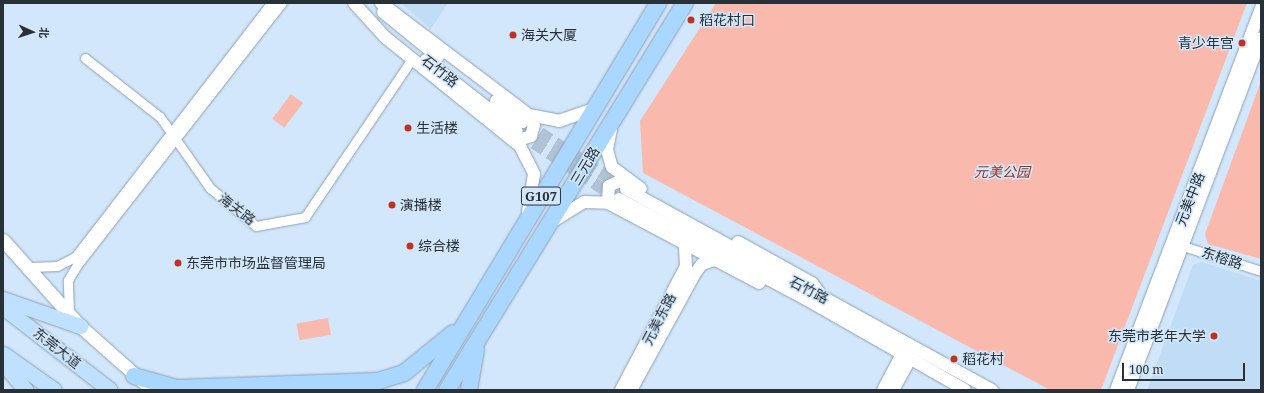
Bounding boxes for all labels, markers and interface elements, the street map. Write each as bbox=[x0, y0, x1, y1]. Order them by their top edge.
north arrow bbox=[12, 12, 52, 52]
place label: 稻花村口 bbox=[699, 12, 755, 28]
marker: 稻花村口 bbox=[686, 15, 696, 25]
text: 北 bbox=[37, 27, 52, 39]
place label: 海关大厦 bbox=[521, 27, 577, 43]
marker: 海关大厦 bbox=[508, 30, 518, 40]
place label: 青少年宫 bbox=[1178, 35, 1234, 51]
marker: 青少年宫 bbox=[1237, 38, 1247, 48]
street label: 石竹路 bbox=[418, 51, 462, 91]
place label: 生活楼 bbox=[416, 120, 458, 136]
marker: 生活楼 bbox=[403, 123, 413, 133]
street label: 三元路 bbox=[567, 144, 603, 188]
park label: 元美公园 bbox=[974, 164, 1030, 180]
street label: 元美中路 bbox=[1172, 170, 1208, 228]
road number: G107 bbox=[520, 185, 562, 207]
street label: 海关路 bbox=[215, 190, 259, 228]
place label: 演播楼 bbox=[400, 197, 442, 213]
marker: 演播楼 bbox=[387, 200, 397, 210]
place label: 综合楼 bbox=[418, 238, 460, 254]
marker: 综合楼 bbox=[405, 241, 415, 251]
street label: 东榕路 bbox=[1199, 244, 1245, 272]
place label: 东莞市市场监督管理局 bbox=[186, 255, 326, 271]
marker: 东莞市市场监督管理局 bbox=[173, 258, 183, 268]
street label: 石竹路 bbox=[786, 273, 832, 307]
street label: 元美东路 bbox=[639, 290, 679, 348]
street label: 东莞大道 bbox=[30, 324, 84, 372]
place label: 东莞市老年大学 bbox=[1108, 328, 1206, 344]
marker: 东莞市老年大学 bbox=[1209, 331, 1219, 341]
place label: 稻花村 bbox=[962, 351, 1004, 367]
marker: 稻花村 bbox=[949, 354, 959, 364]
scale bar bbox=[1124, 355, 1247, 381]
text: 100 m bbox=[1129, 361, 1164, 378]

